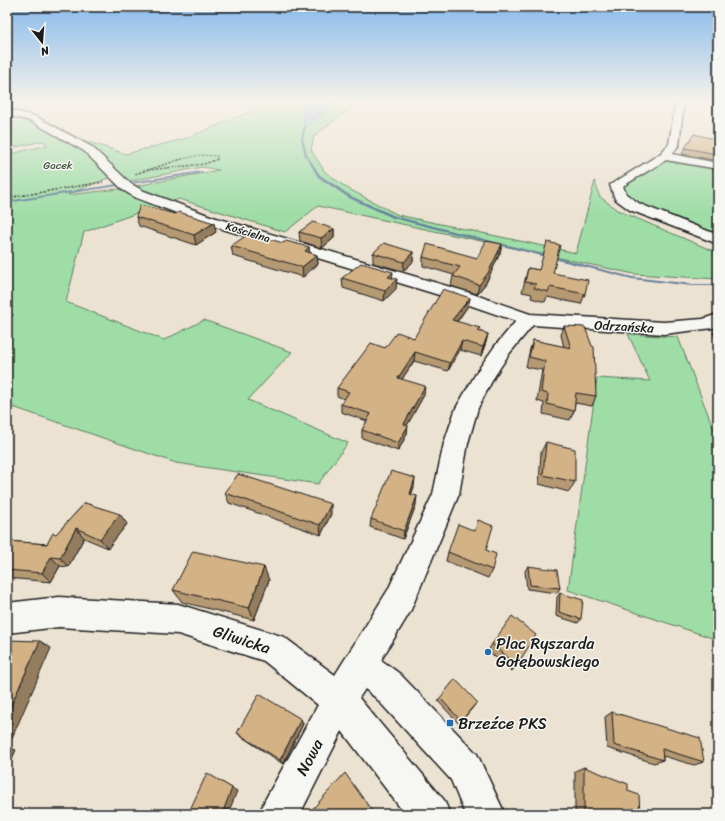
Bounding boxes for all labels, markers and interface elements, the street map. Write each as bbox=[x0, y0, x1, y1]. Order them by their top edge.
north arrow bbox=[22, 22, 62, 62]
text: N bbox=[38, 41, 52, 61]
park label: Gacek bbox=[43, 156, 73, 175]
street label: Kościelna bbox=[223, 217, 273, 248]
street label: Odrzańska bbox=[594, 313, 655, 340]
street label: Gliwicka bbox=[209, 617, 274, 662]
place label: Plac Ryszarda Gołębowskiego bbox=[496, 629, 599, 676]
marker: Plac Ryszarda Gołębowskiego bbox=[483, 647, 493, 657]
place label: Brzeźce PKS bbox=[458, 709, 547, 738]
marker: Brzeźce PKS bbox=[445, 718, 455, 728]
street label: Nowa bbox=[288, 733, 332, 781]

